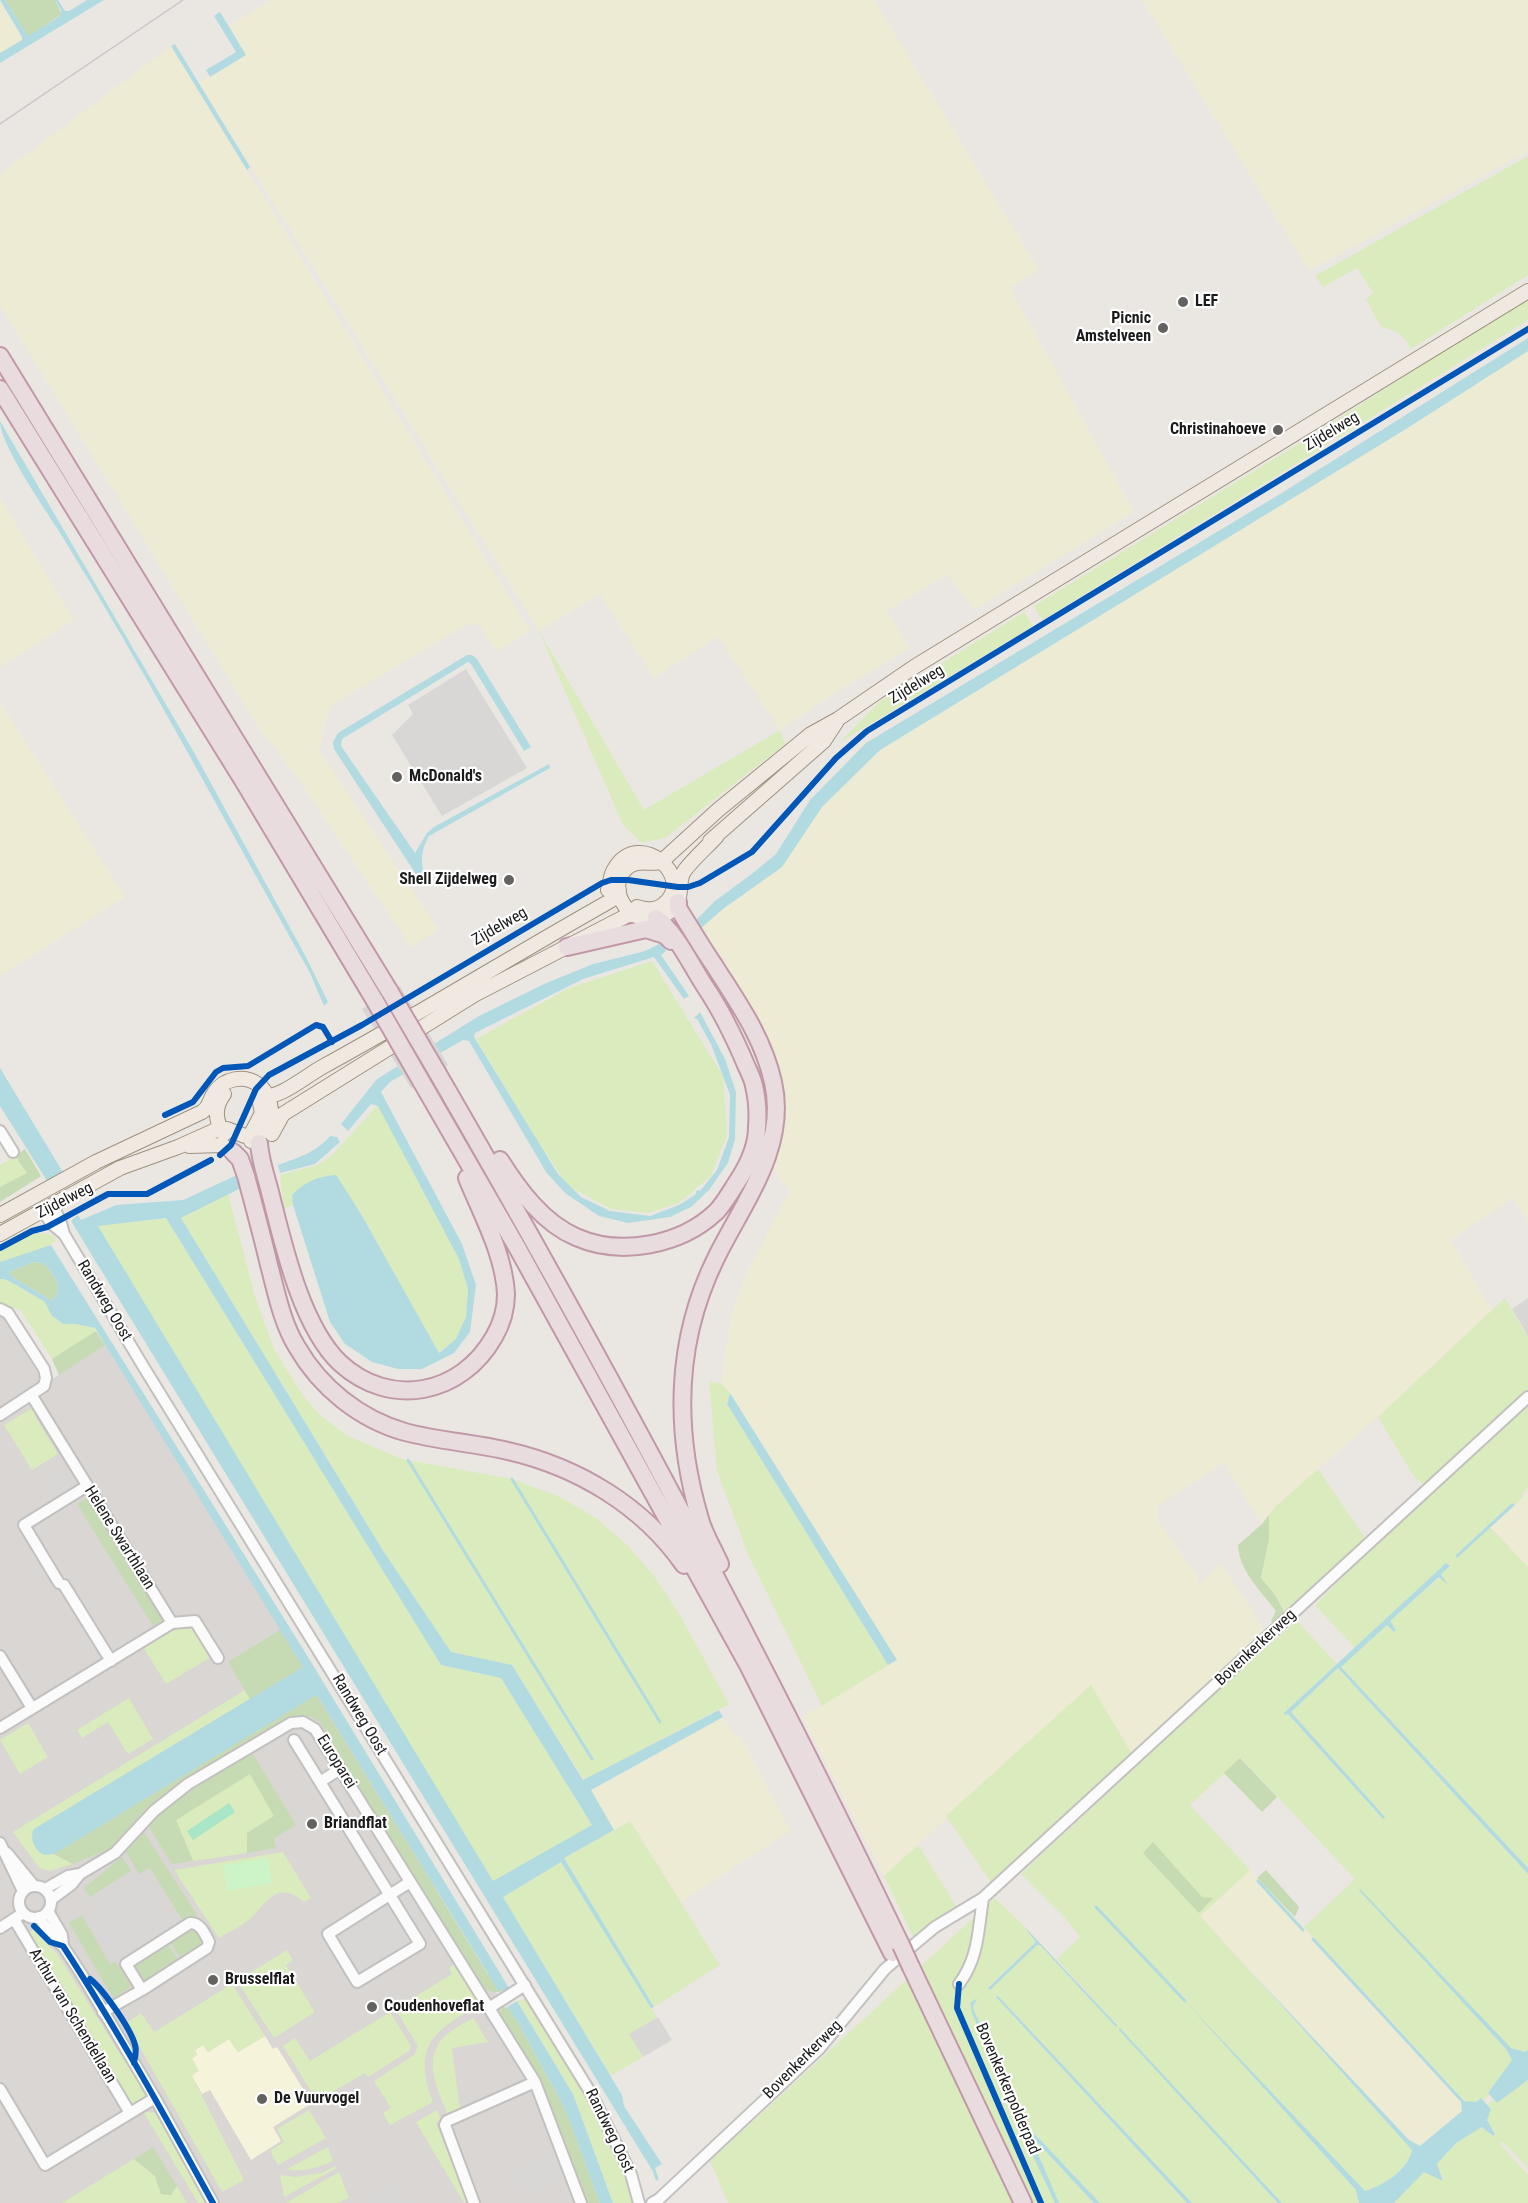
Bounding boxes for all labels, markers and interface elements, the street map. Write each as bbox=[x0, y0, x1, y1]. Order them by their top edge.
place label: LEF bbox=[1195, 292, 1218, 312]
marker: LEF bbox=[1176, 295, 1190, 309]
place label: Picnic Amstelveen bbox=[1076, 309, 1151, 347]
marker: Picnic Amstelveen bbox=[1156, 321, 1170, 335]
street label: Zijdelweg bbox=[1301, 408, 1363, 456]
place label: Christinahoeve bbox=[1170, 420, 1266, 440]
marker: Christinahoeve bbox=[1271, 423, 1285, 437]
street label: Zijdelweg bbox=[886, 661, 948, 709]
place label: McDonald's bbox=[409, 767, 482, 787]
marker: McDonald's bbox=[390, 770, 404, 784]
place label: Shell Zijdelweg bbox=[399, 870, 497, 890]
marker: Shell Zijdelweg bbox=[502, 873, 516, 887]
street label: Zijdelweg bbox=[469, 904, 531, 950]
street label: Zijdelweg bbox=[34, 1179, 96, 1223]
street label: Randweg Oost bbox=[72, 1257, 136, 1345]
street label: Helene Swarthlaan bbox=[80, 1483, 158, 1593]
street label: Bovenkerkerweg bbox=[1212, 1606, 1300, 1690]
street label: Randweg Oost bbox=[327, 1671, 391, 1759]
street label: Europarei bbox=[312, 1732, 360, 1792]
place label: Briandflat bbox=[324, 1814, 387, 1834]
marker: Briandflat bbox=[305, 1817, 319, 1831]
street label: Arthur van Schendellaan bbox=[24, 1945, 120, 2087]
place label: Brusselflat bbox=[225, 1970, 295, 1990]
marker: Brusselflat bbox=[206, 1973, 220, 1987]
place label: Coudenhoveflat bbox=[384, 1997, 484, 2017]
marker: Coudenhoveflat bbox=[365, 2000, 379, 2014]
street label: Bovenkerkerweg bbox=[760, 2017, 846, 2103]
street label: Bovenkerkerpolderpad bbox=[971, 2020, 1043, 2158]
street label: Randweg Oost bbox=[580, 2086, 638, 2176]
place label: De Vuurvogel bbox=[274, 2089, 359, 2109]
marker: De Vuurvogel bbox=[255, 2092, 269, 2106]

